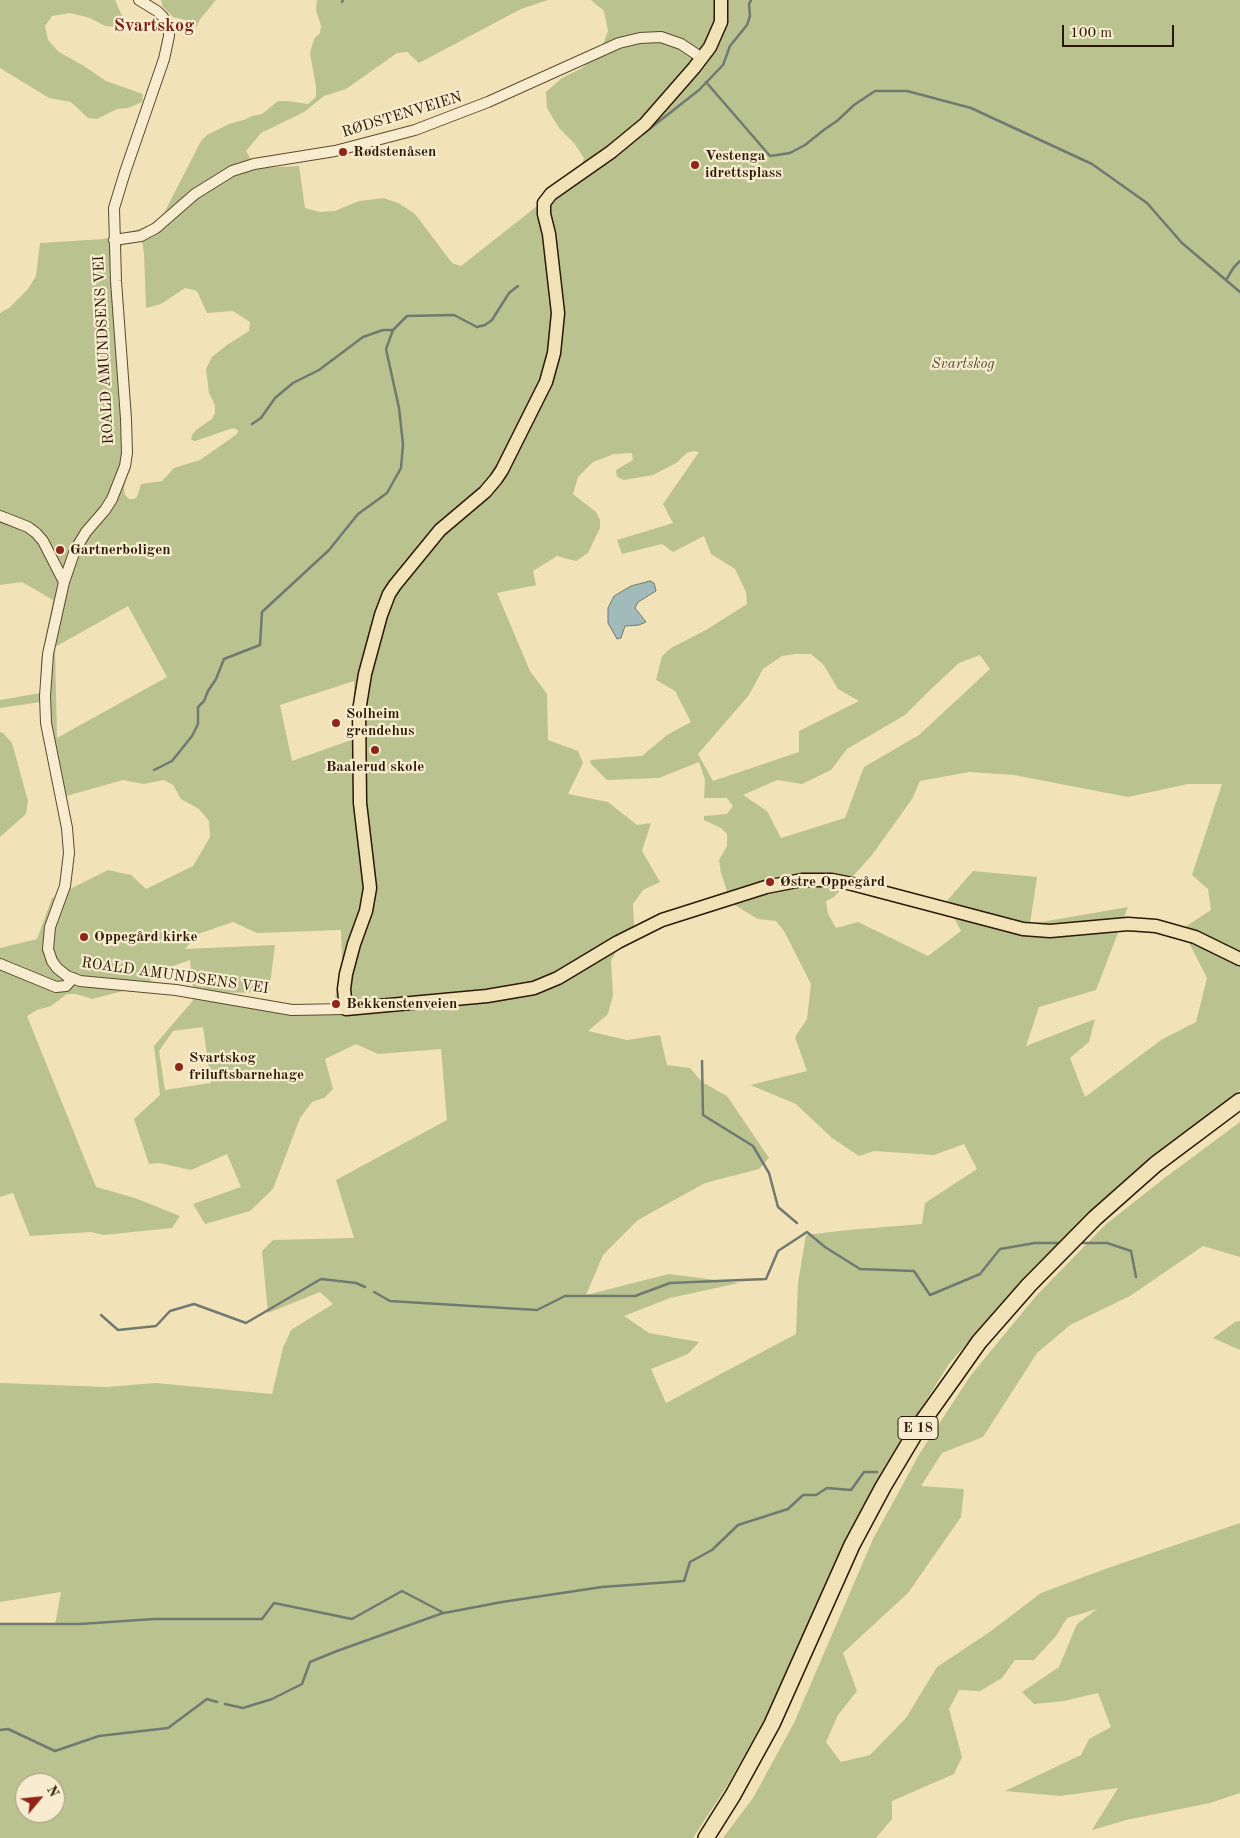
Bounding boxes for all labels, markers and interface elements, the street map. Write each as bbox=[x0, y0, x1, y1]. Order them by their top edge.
district label: Svartskog bbox=[114, 15, 194, 37]
scale bar bbox=[1065, 15, 1178, 47]
text: 100 m bbox=[1070, 26, 1112, 41]
street label: RØDSTENVEIEN bbox=[340, 88, 464, 142]
place label: Rødstenåsen bbox=[353, 143, 436, 161]
marker: Rødstenåsen bbox=[337, 146, 349, 158]
place label: Vestenga idrettsplass bbox=[705, 147, 782, 182]
marker: Vestenga idrettsplass bbox=[689, 159, 701, 171]
street label: ROALD AMUNDSENS VEI bbox=[90, 255, 118, 445]
park label: Svartskog bbox=[931, 355, 995, 373]
place label: Gartnerboligen bbox=[70, 541, 171, 559]
marker: Gartnerboligen bbox=[54, 544, 66, 556]
place label: Solheim grendehus bbox=[346, 705, 414, 740]
marker: Solheim grendehus bbox=[330, 717, 342, 729]
marker: Baalerud skole bbox=[369, 744, 381, 756]
place label: Baalerud skole bbox=[326, 758, 424, 776]
place label: Østre Oppegård bbox=[780, 873, 885, 891]
marker: Østre Oppegård bbox=[764, 876, 776, 888]
place label: Oppegård kirke bbox=[94, 928, 198, 946]
marker: Oppegård kirke bbox=[78, 931, 90, 943]
street label: ROALD AMUNDSENS VEI bbox=[80, 954, 270, 998]
place label: Bekkenstenveien bbox=[346, 995, 457, 1013]
marker: Bekkenstenveien bbox=[330, 998, 342, 1010]
place label: Svartskog friluftsbarnehage bbox=[189, 1049, 304, 1084]
marker: Svartskog friluftsbarnehage bbox=[173, 1061, 185, 1073]
road number: E 18 bbox=[898, 1416, 938, 1440]
north arrow bbox=[15, 1773, 65, 1823]
text: N bbox=[44, 1783, 61, 1799]

